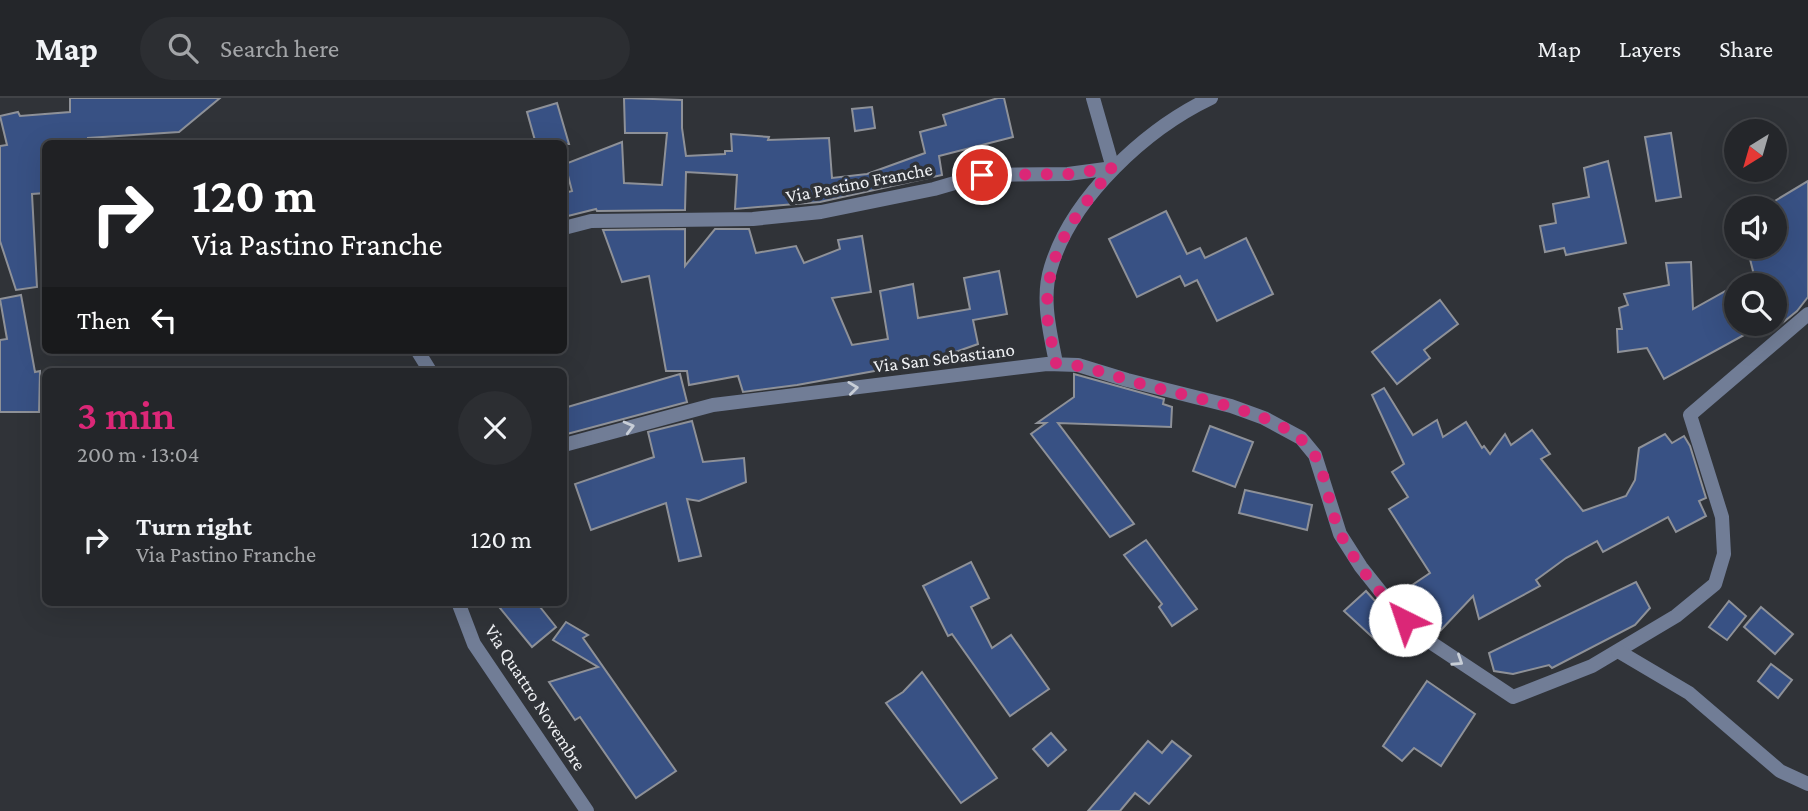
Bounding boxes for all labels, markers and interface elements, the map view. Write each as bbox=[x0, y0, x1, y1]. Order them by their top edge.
search box bbox=[140, 17, 630, 80]
icon: search bbox=[164, 29, 202, 67]
text: Map bbox=[35, 30, 98, 67]
text: Search here bbox=[220, 34, 339, 63]
text: Map bbox=[1537, 35, 1581, 62]
text: Layers bbox=[1619, 35, 1681, 62]
text: Share bbox=[1719, 35, 1773, 62]
north arrow bbox=[1724, 119, 1787, 182]
map controls bbox=[1724, 119, 1787, 336]
pin bbox=[952, 145, 1012, 205]
icon: arrive bbox=[963, 156, 1001, 194]
street label: Via Pastino Franche bbox=[784, 158, 934, 207]
icon: right bbox=[77, 168, 168, 259]
text: 120 m bbox=[192, 168, 316, 223]
button: sound bbox=[1724, 196, 1787, 259]
text: Via Pastino Franche bbox=[192, 226, 443, 262]
button: search bbox=[1724, 273, 1787, 336]
icon: left bbox=[145, 301, 183, 339]
text: Then bbox=[77, 306, 131, 335]
street label: Via San Sebastiano bbox=[872, 338, 1016, 377]
one-way arrow bbox=[847, 380, 859, 395]
text: 3 min bbox=[77, 391, 175, 438]
button: close bbox=[458, 391, 532, 465]
one-way arrow bbox=[623, 421, 635, 435]
text: 200 m · 13:04 bbox=[77, 441, 199, 467]
text: Turn right bbox=[136, 512, 252, 541]
icon: right bbox=[77, 521, 115, 559]
text: 120 m bbox=[471, 525, 532, 554]
text: Via Pastino Franche bbox=[136, 541, 316, 567]
position arrow bbox=[1368, 583, 1442, 657]
street label: Via Quattro Novembre bbox=[481, 620, 591, 774]
one-way arrow bbox=[1450, 653, 1463, 666]

